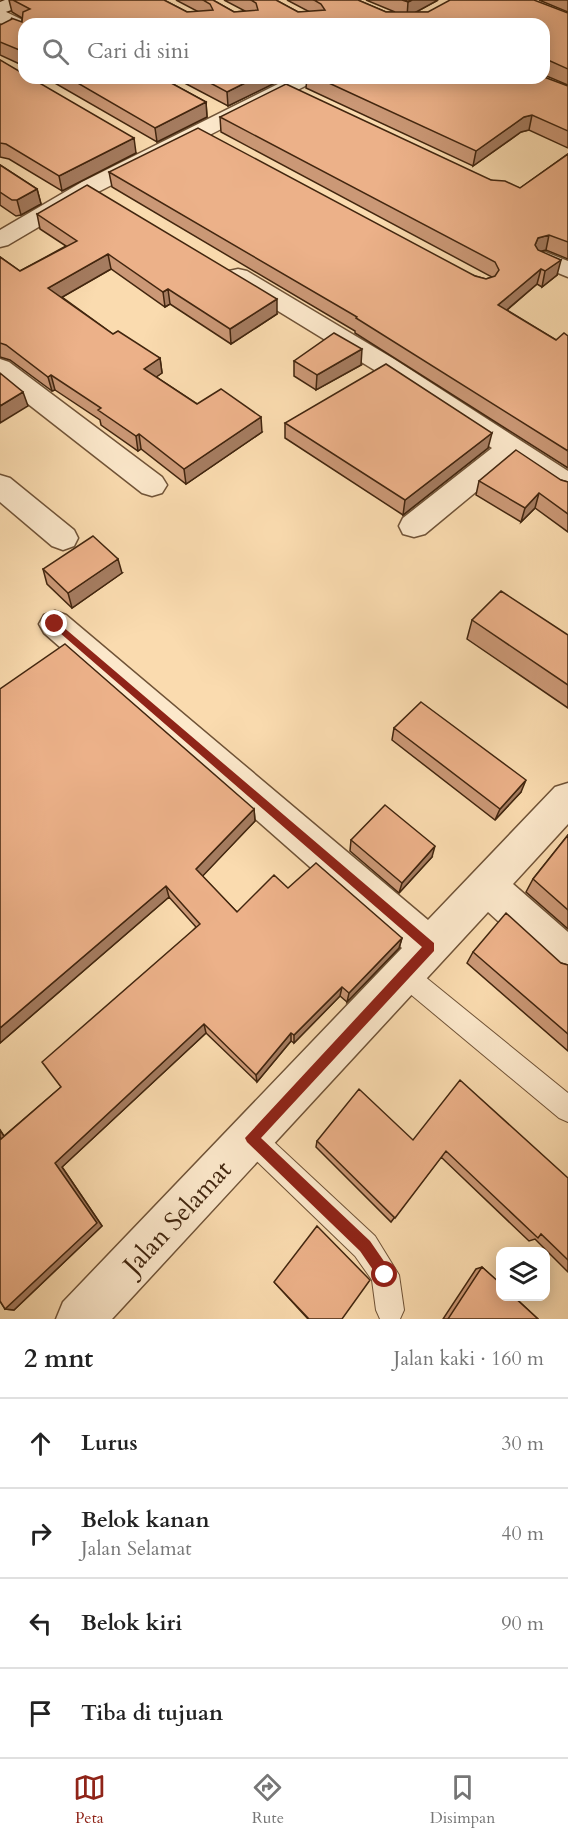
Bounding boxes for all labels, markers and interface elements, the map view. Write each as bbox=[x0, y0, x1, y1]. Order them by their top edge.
search box bbox=[18, 18, 550, 84]
icon: search bbox=[39, 35, 72, 68]
text: Cari di sini bbox=[87, 36, 190, 66]
route end bbox=[41, 610, 67, 636]
street label: Jalan Selamat bbox=[113, 1153, 239, 1285]
map controls bbox=[496, 1247, 550, 1301]
button: layers bbox=[496, 1247, 550, 1301]
route start bbox=[371, 1261, 397, 1287]
text: 2 mnt bbox=[24, 1341, 93, 1376]
text: Jalan kaki · 160 m bbox=[394, 1345, 544, 1372]
icon: ahead bbox=[24, 1427, 57, 1460]
text: Lurus bbox=[81, 1428, 138, 1458]
text: 30 m bbox=[501, 1430, 544, 1457]
text: Belok kanan bbox=[81, 1505, 210, 1535]
icon: right bbox=[24, 1517, 57, 1550]
text: 40 m bbox=[501, 1520, 544, 1547]
text: Jalan Selamat bbox=[81, 1535, 192, 1562]
icon: left bbox=[24, 1607, 57, 1640]
text: Belok kiri bbox=[81, 1608, 182, 1638]
text: 90 m bbox=[501, 1610, 544, 1637]
icon: arrive bbox=[24, 1697, 57, 1730]
text: Tiba di tujuan bbox=[81, 1698, 223, 1728]
tab: Peta bbox=[73, 1771, 106, 1829]
tab: Rute bbox=[251, 1771, 284, 1829]
tab: Disimpan bbox=[430, 1771, 495, 1829]

